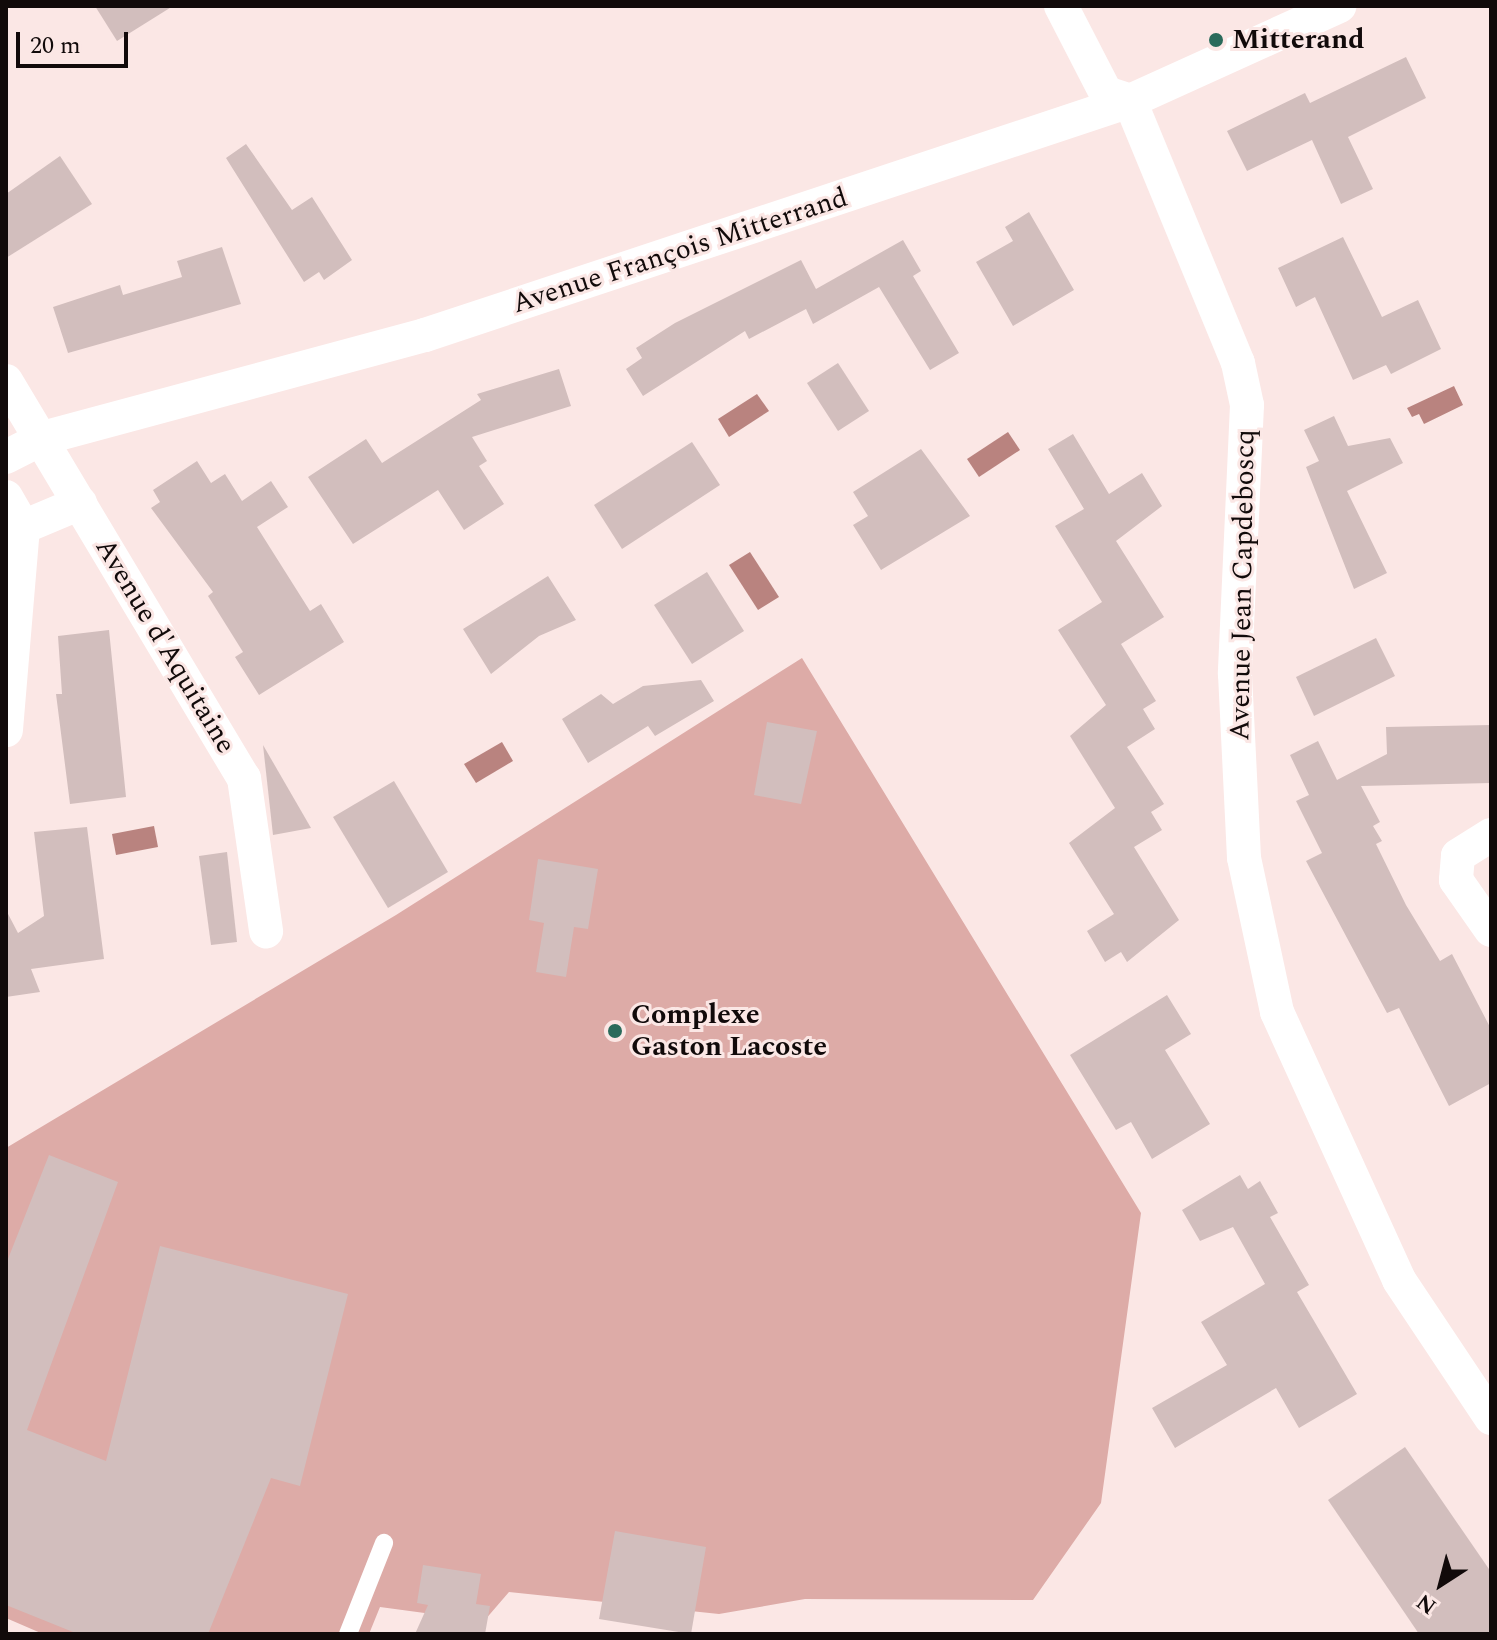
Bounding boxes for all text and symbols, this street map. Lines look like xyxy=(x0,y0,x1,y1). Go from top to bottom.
scale bar xyxy=(20,16,132,66)
place label: Mitterand xyxy=(1232,23,1365,57)
text: 20 m xyxy=(30,28,81,64)
marker: Mitterand xyxy=(1207,31,1225,49)
street label: Avenue François Mitterrand xyxy=(508,181,852,321)
street label: Avenue Jean Capdeboscq xyxy=(1223,429,1263,741)
street label: Avenue d'Aquitaine xyxy=(88,532,242,760)
place label: Complexe Gaston Lacoste xyxy=(631,998,827,1064)
marker: Complexe Gaston Lacoste xyxy=(606,1022,624,1040)
north arrow xyxy=(1401,1544,1481,1624)
text: N xyxy=(1410,1585,1444,1622)

